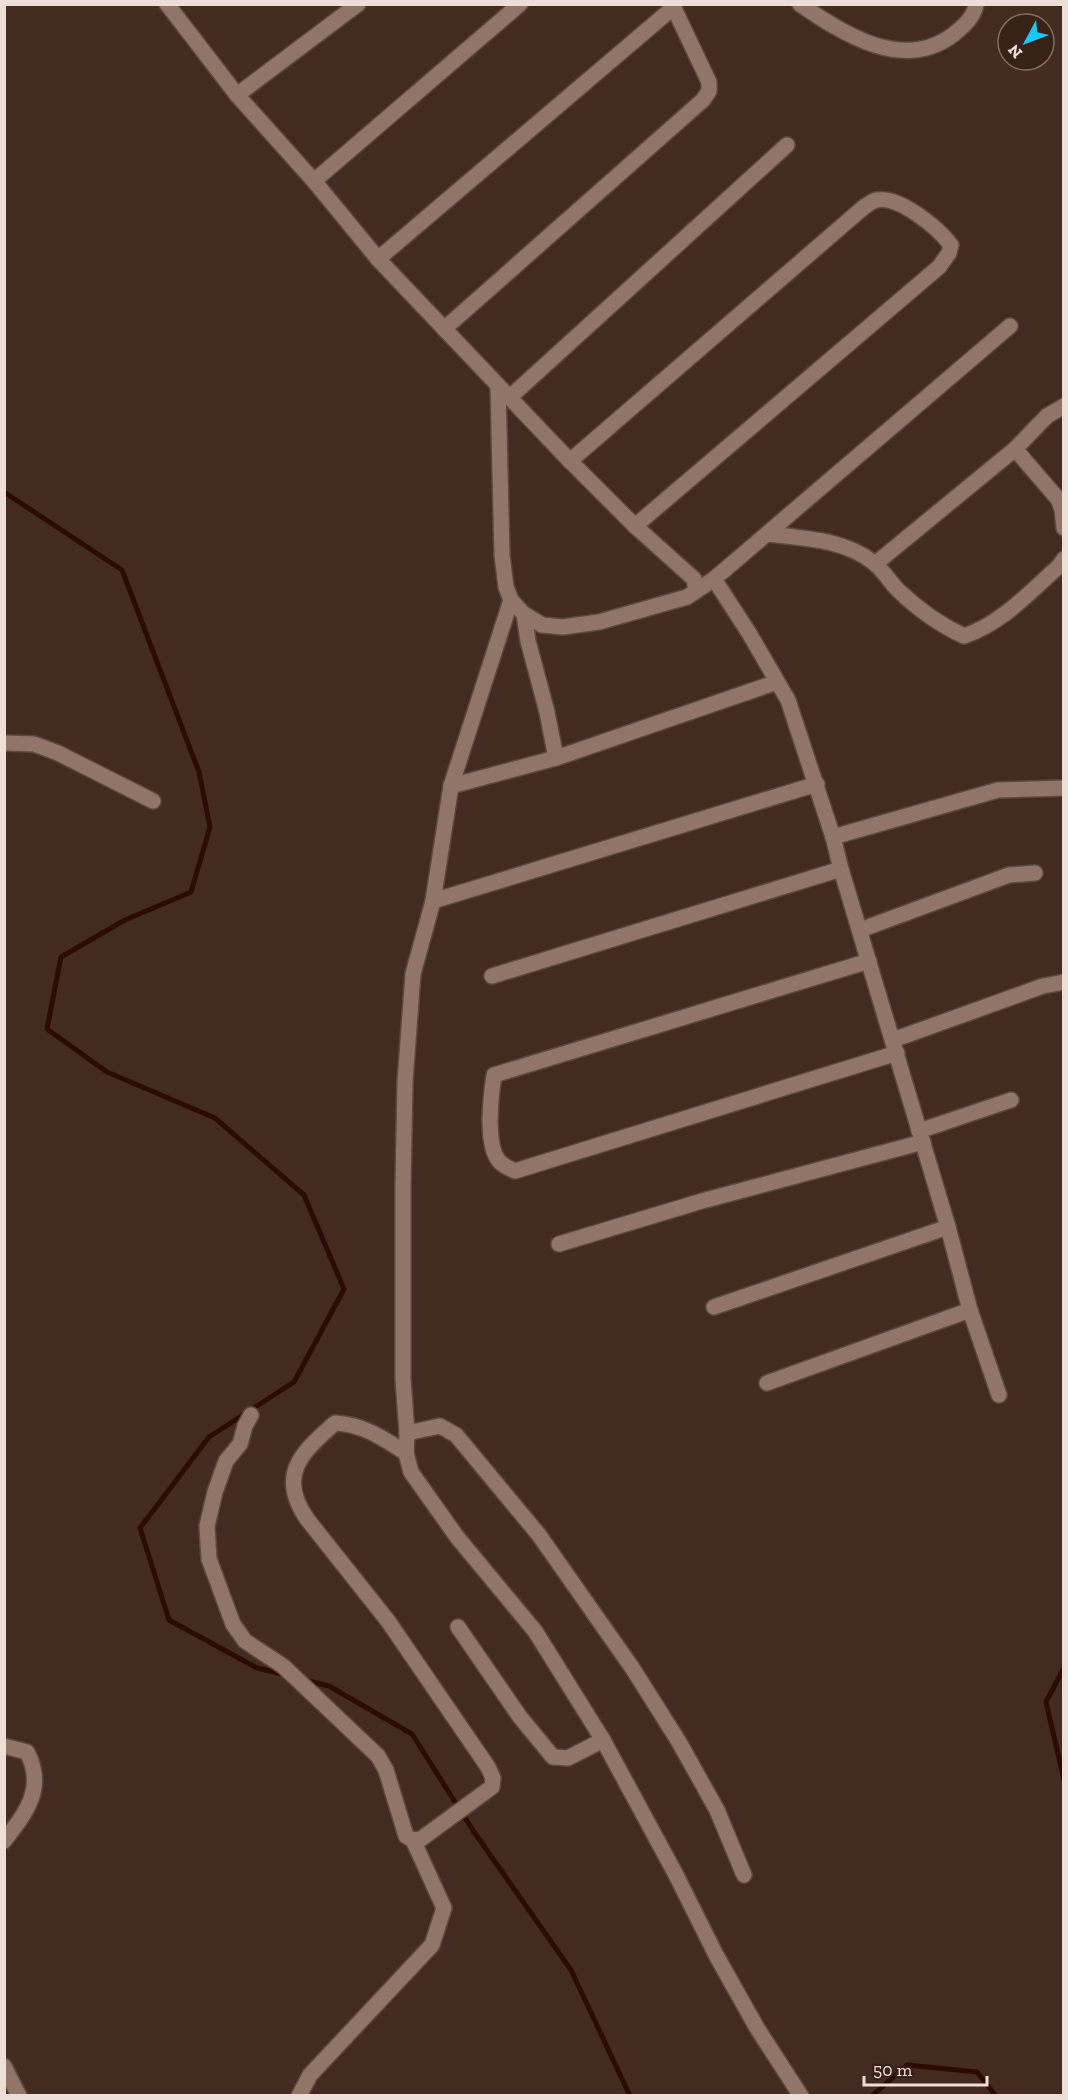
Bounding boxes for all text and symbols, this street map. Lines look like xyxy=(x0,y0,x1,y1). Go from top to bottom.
north arrow xyxy=(996,12,1056,72)
text: N xyxy=(1004,41,1026,62)
scale bar xyxy=(864,2049,987,2087)
text: 50 m xyxy=(873,2059,913,2081)

